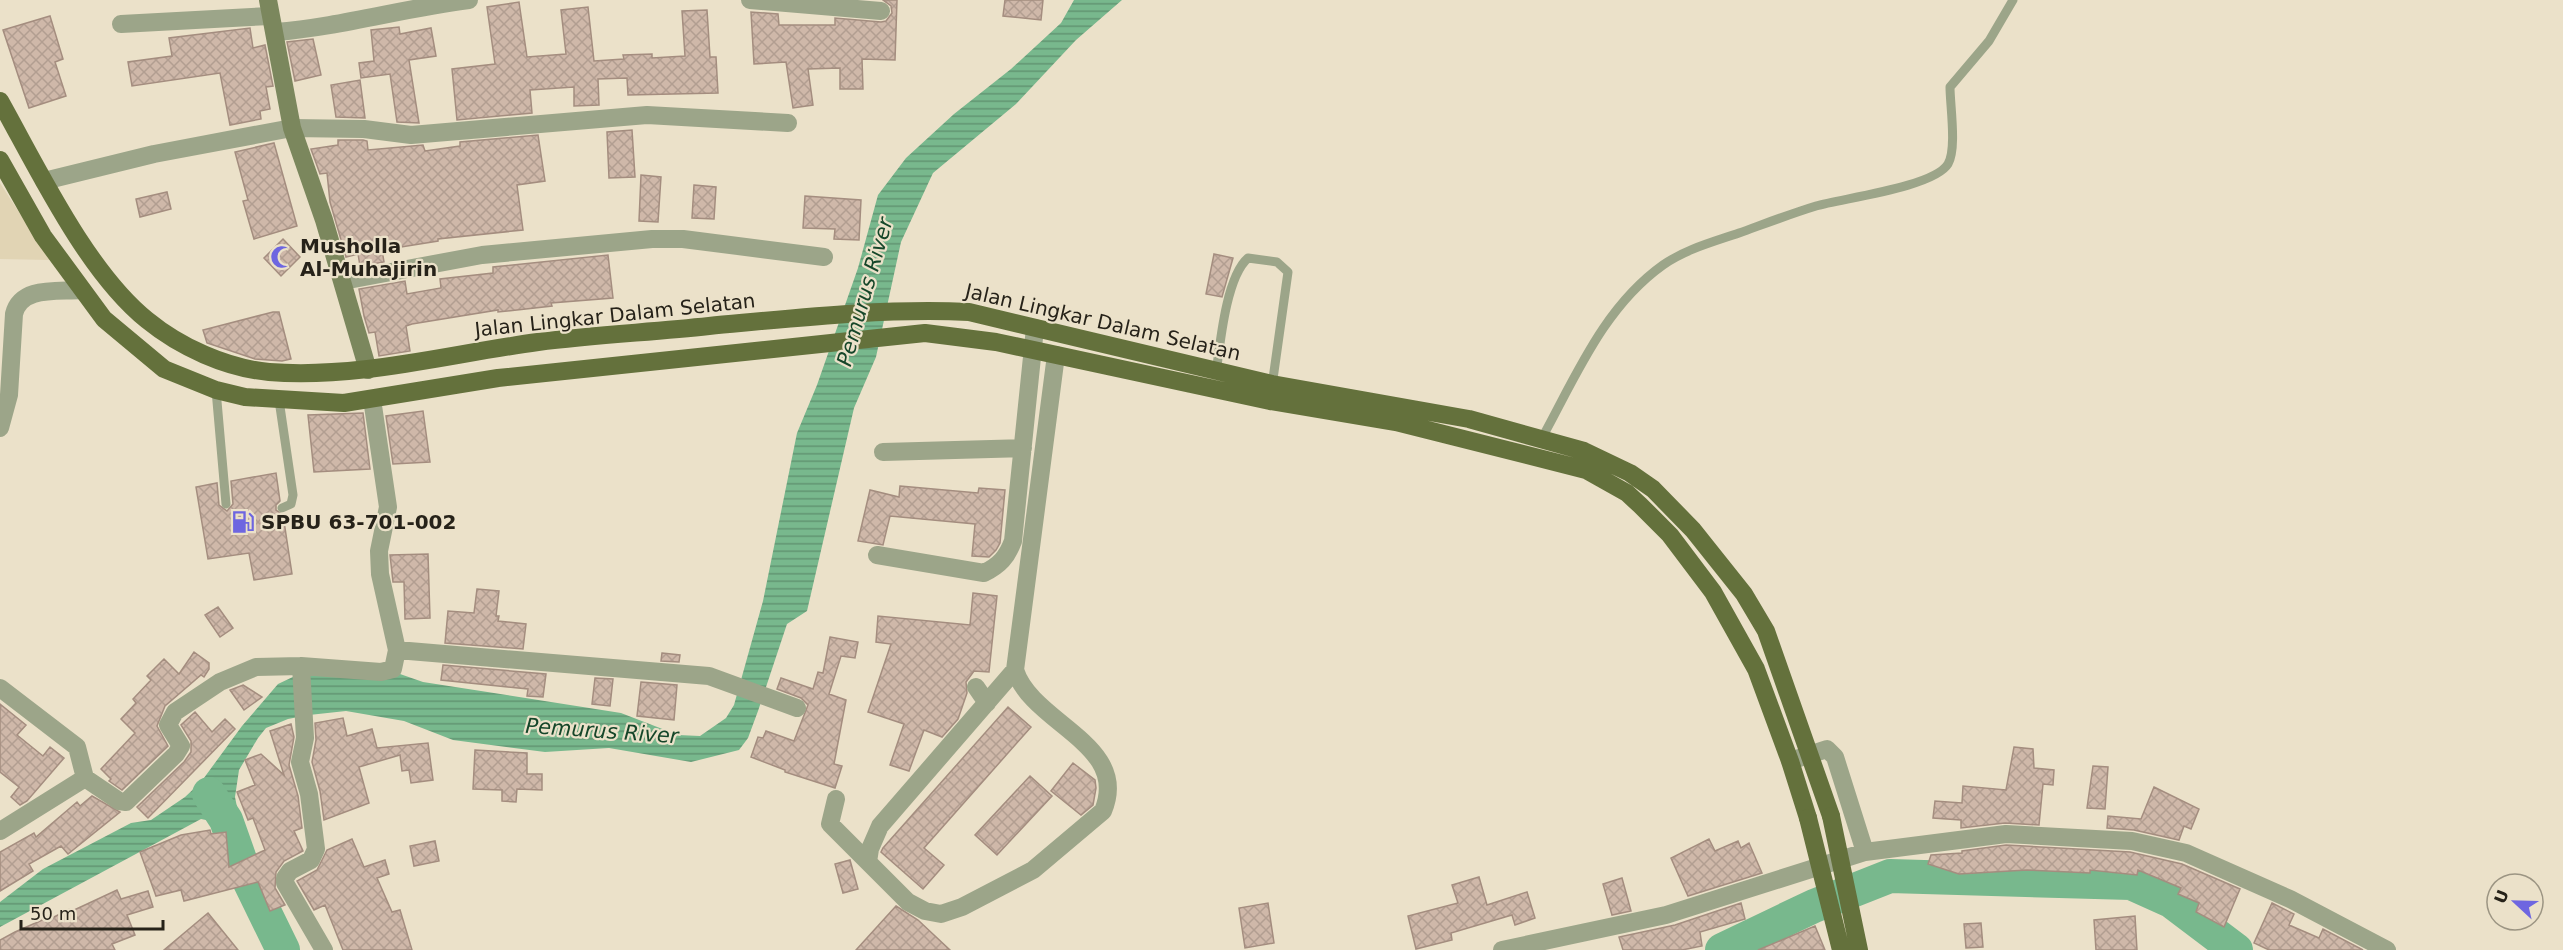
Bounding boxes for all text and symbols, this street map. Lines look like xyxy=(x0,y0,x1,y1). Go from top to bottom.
water label: Pemurus River xyxy=(832,214,898,369)
place label: Musholla Al-Muhajirin xyxy=(300,234,437,281)
mosque icon: Musholla Al-Muhajirin xyxy=(269,244,295,270)
street label: Jalan Lingkar Dalam Selatan xyxy=(961,278,1243,365)
street label: Jalan Lingkar Dalam Selatan xyxy=(472,288,756,342)
fuel station icon: SPBU 63-701-002 xyxy=(230,509,256,535)
place label: SPBU 63-701-002 xyxy=(261,510,456,534)
water label: Pemurus River xyxy=(525,714,681,748)
north arrow xyxy=(2485,872,2545,932)
text: U xyxy=(2490,887,2513,906)
scale bar xyxy=(21,893,164,931)
text: 50 m xyxy=(30,903,76,924)

